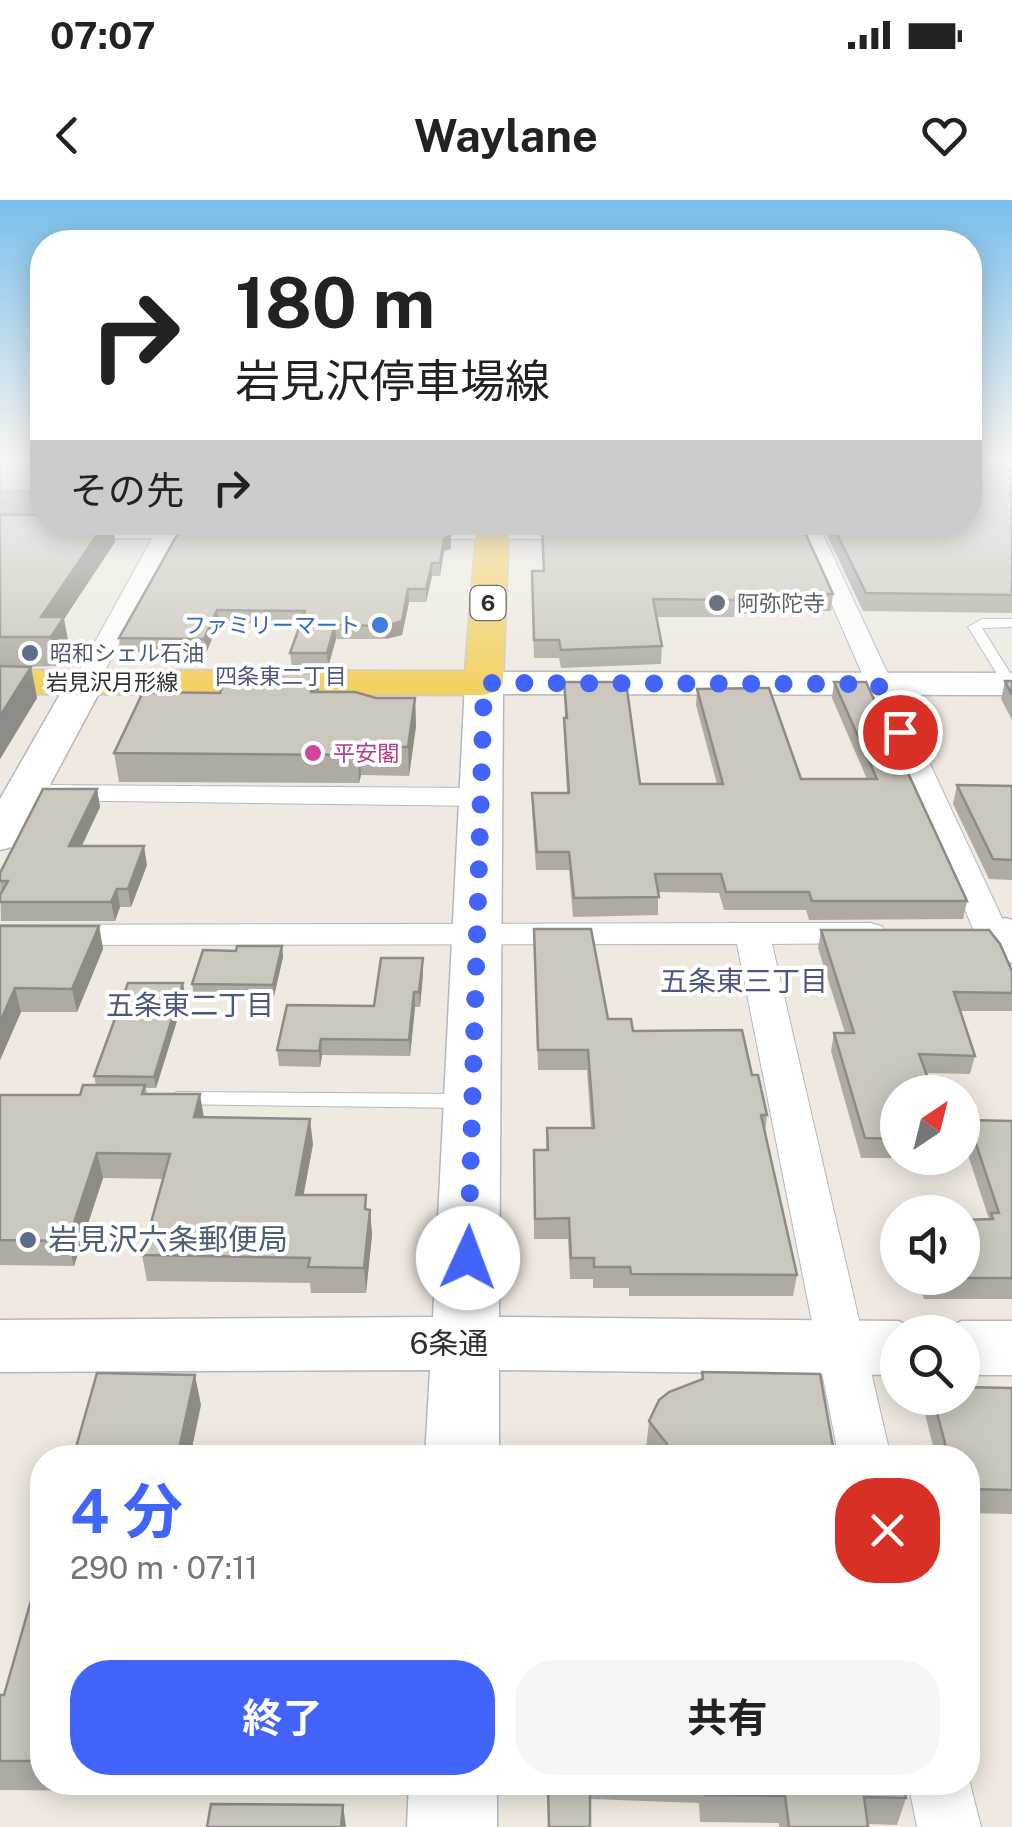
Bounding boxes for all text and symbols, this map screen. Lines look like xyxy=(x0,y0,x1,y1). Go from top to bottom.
text: 07:07 xyxy=(50,13,156,58)
icon: back xyxy=(40,108,95,163)
icon: heart xyxy=(917,108,972,163)
text: Waylane xyxy=(414,109,598,162)
text: 180 m xyxy=(235,261,435,344)
icon: right xyxy=(70,270,200,400)
text: 岩見沢停車場線 xyxy=(235,354,550,407)
icon: right xyxy=(204,460,259,515)
text: その先 xyxy=(70,468,184,513)
road number: 6 xyxy=(470,586,506,620)
place label: 阿弥陀寺 xyxy=(737,590,825,616)
marker: 阿弥陀寺 xyxy=(706,592,728,614)
place label: ファミリーマート xyxy=(184,612,360,638)
marker: ファミリーマート xyxy=(369,614,391,636)
place label: 昭和シェル石油 xyxy=(50,640,204,666)
marker: 昭和シェル石油 xyxy=(19,642,41,664)
district label: 四条東二丁目 xyxy=(215,663,347,689)
street label: 岩見沢月形線 xyxy=(46,669,178,695)
pin xyxy=(858,690,943,775)
icon: arrive xyxy=(873,705,928,760)
place label: 平安閣 xyxy=(333,740,399,766)
marker: 平安閣 xyxy=(302,742,324,764)
district label: 五条東三丁目 xyxy=(660,964,828,997)
district label: 五条東二丁目 xyxy=(106,988,274,1021)
north arrow xyxy=(880,1075,980,1175)
map controls xyxy=(880,1075,980,1415)
button: sound xyxy=(880,1195,980,1295)
position arrow xyxy=(416,1206,520,1310)
place label: 岩見沢六条郵便局 xyxy=(48,1221,288,1257)
marker: 岩見沢六条郵便局 xyxy=(17,1229,39,1251)
button: search xyxy=(880,1315,980,1415)
street label: 6条通 xyxy=(410,1325,488,1361)
text: 4 分 xyxy=(70,1476,183,1547)
button: close xyxy=(835,1478,940,1583)
text: 290 m · 07:11 xyxy=(70,1549,258,1586)
button: 終了 xyxy=(70,1660,495,1775)
button: 共有 xyxy=(515,1660,940,1775)

